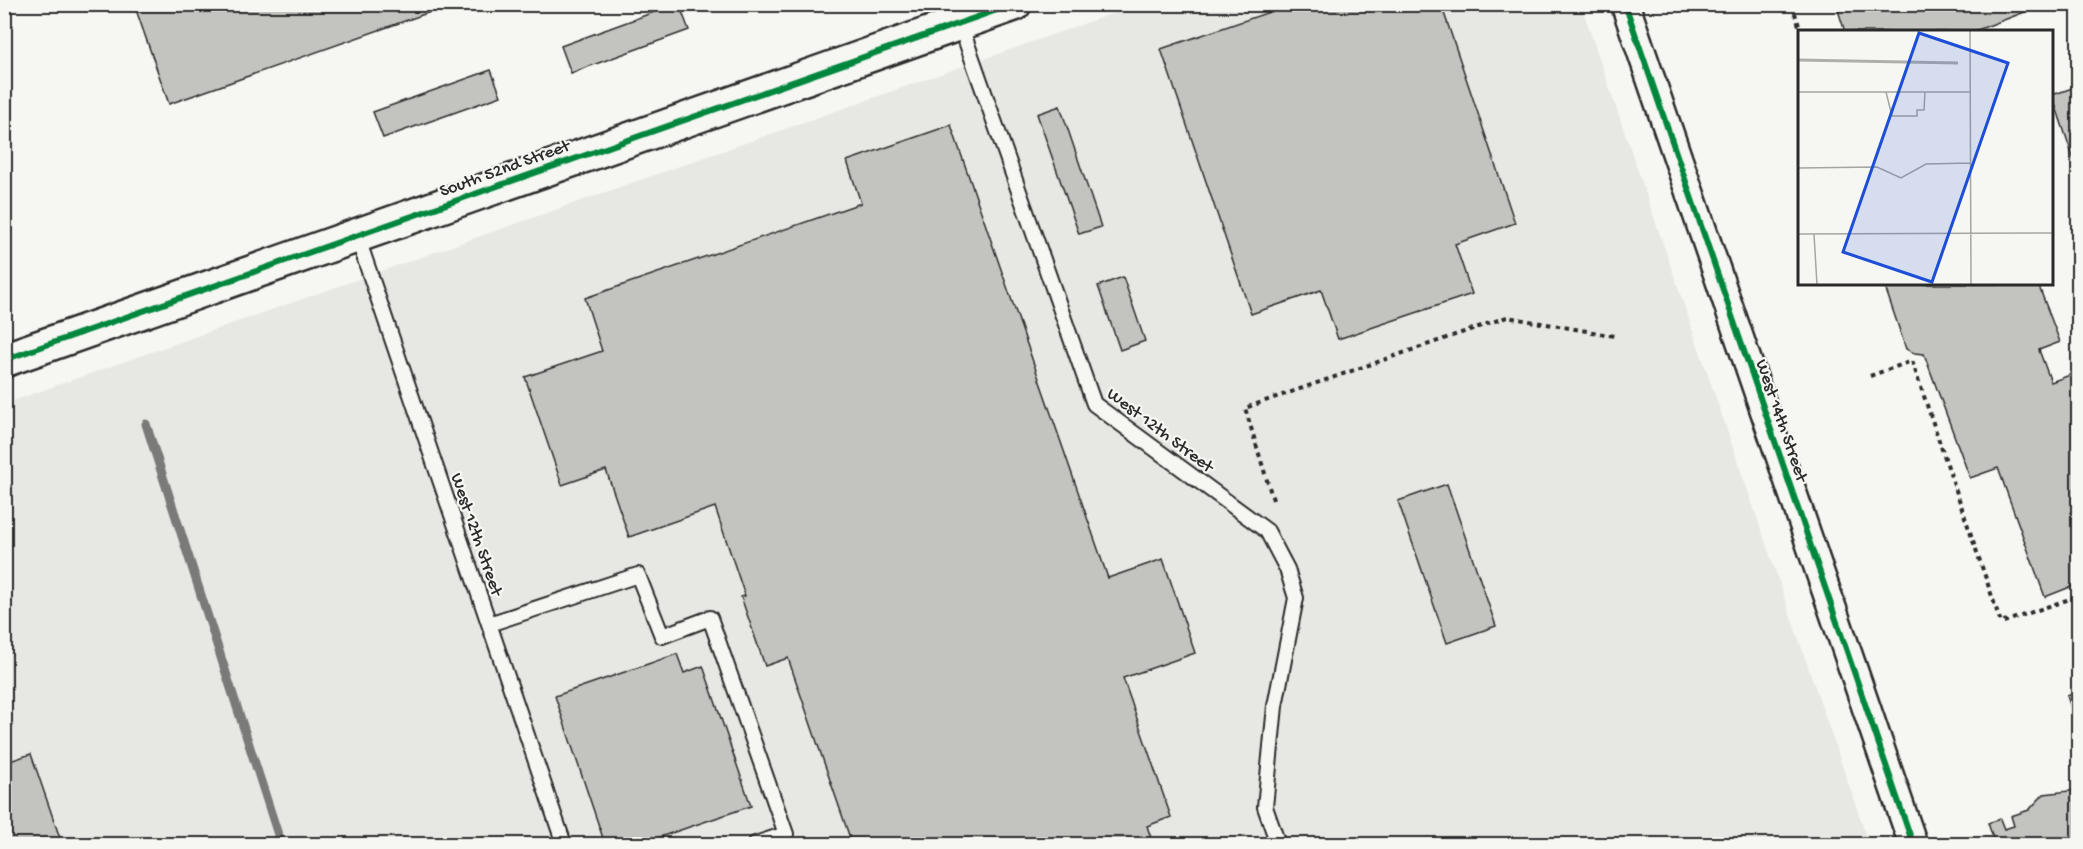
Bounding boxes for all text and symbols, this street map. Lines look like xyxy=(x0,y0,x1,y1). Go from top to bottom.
inset map xyxy=(1798,30,2053,285)
street label: South 52nd Street xyxy=(437,135,574,203)
street label: West 14th Street xyxy=(1750,357,1812,486)
street label: West 12th Street xyxy=(1102,384,1218,479)
street label: West 12th Street xyxy=(445,471,507,600)

